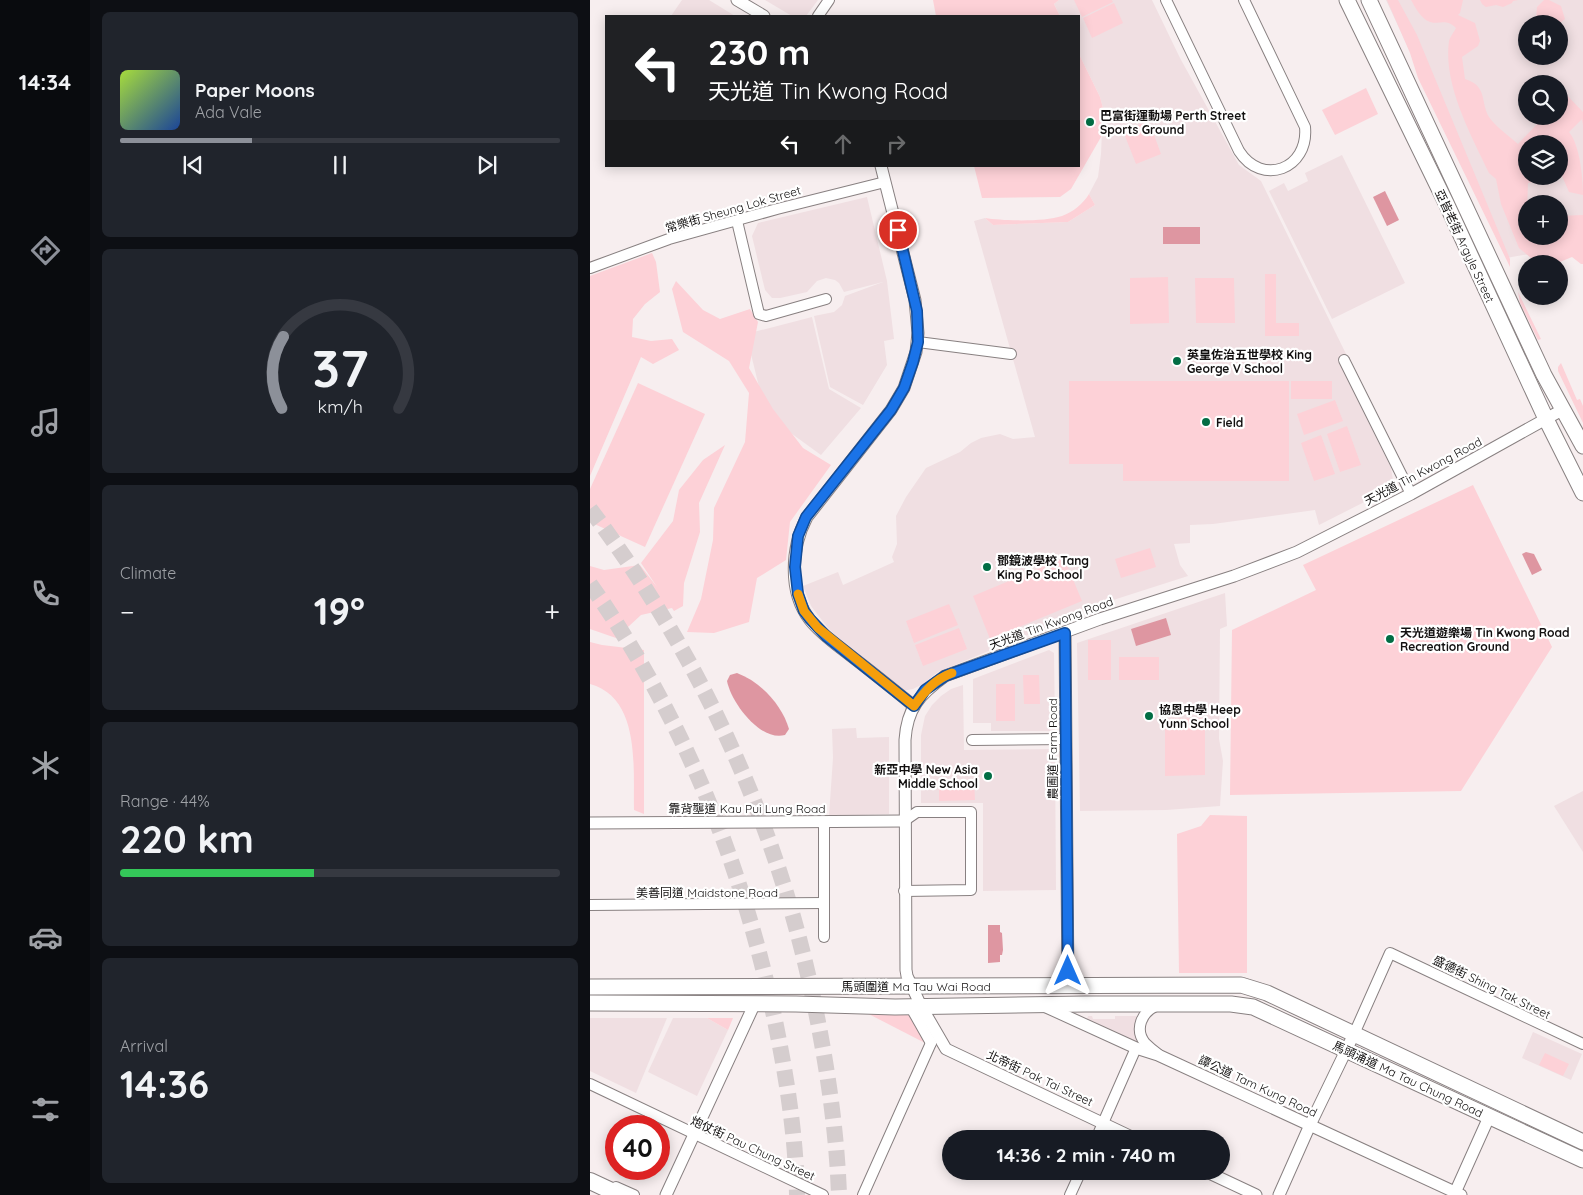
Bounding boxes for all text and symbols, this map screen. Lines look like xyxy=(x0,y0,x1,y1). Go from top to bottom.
map controls xyxy=(1518,15,1568,305)
button: sound xyxy=(1518,15,1568,65)
text: 230 m xyxy=(708,30,810,74)
icon: left xyxy=(625,35,690,100)
text: 14:34 xyxy=(19,68,71,96)
button: search xyxy=(1518,75,1568,125)
text: 天光道 Tin Kwong Road xyxy=(708,77,948,105)
text: Paper Moons xyxy=(195,78,315,102)
text: Ada Vale xyxy=(195,102,262,122)
place label: 巴富街運動場 Perth Street Sports Ground xyxy=(1100,108,1246,137)
marker: 巴富街運動場 Perth Street Sports Ground xyxy=(1084,116,1096,128)
icon: left xyxy=(776,130,804,158)
icon: ahead xyxy=(829,130,857,158)
icon: right xyxy=(882,130,910,158)
button: layers xyxy=(1518,135,1568,185)
icon: previous xyxy=(179,151,207,179)
icon: pause xyxy=(326,151,354,179)
icon: next xyxy=(473,151,501,179)
street label: 常樂街 Sheung Lok Street xyxy=(664,182,802,236)
street label: 亞皆老街 Argyle Street xyxy=(1432,187,1498,305)
button: + xyxy=(1518,195,1568,245)
pin xyxy=(877,209,919,251)
icon: arrive xyxy=(884,216,912,244)
icon: directions xyxy=(28,233,63,268)
button: − xyxy=(1518,255,1568,305)
text: 37 xyxy=(312,335,368,400)
place label: 英皇佐治五世學校 King George V School xyxy=(1187,347,1312,376)
marker: 英皇佐治五世學校 King George V School xyxy=(1171,355,1183,367)
text: km/h xyxy=(317,395,363,417)
icon: music xyxy=(28,405,63,440)
place label: Field xyxy=(1216,415,1243,430)
marker: Field xyxy=(1200,416,1212,428)
street label: 天光道 Tin Kwong Road xyxy=(1362,434,1484,508)
place label: 鄧鏡波學校 Tang King Po School xyxy=(997,553,1089,582)
marker: 鄧鏡波學校 Tang King Po School xyxy=(981,561,993,573)
text: Climate xyxy=(120,563,176,583)
icon: phone xyxy=(28,576,63,611)
text: 19° xyxy=(314,587,365,635)
text: − xyxy=(120,594,135,629)
text: + xyxy=(544,594,560,629)
street label: 天光道 Tin Kwong Road xyxy=(987,594,1115,652)
place label: 天光道遊樂場 Tin Kwong Road Recreation Ground xyxy=(1400,625,1570,654)
marker: 天光道遊樂場 Tin Kwong Road Recreation Ground xyxy=(1384,633,1396,645)
street label: 農圃道 Farm Road xyxy=(1045,698,1060,800)
place label: 協恩中學 Heep Yunn School xyxy=(1159,702,1241,731)
marker: 協恩中學 Heep Yunn School xyxy=(1143,710,1155,722)
icon: climate xyxy=(28,748,63,783)
place label: 新亞中學 New Asia Middle School xyxy=(874,762,978,791)
marker: 新亞中學 New Asia Middle School xyxy=(982,770,994,782)
text: Range · 44% xyxy=(120,791,210,811)
street label: 靠背壟道 Kau Pui Lung Road xyxy=(668,801,826,816)
text: 220 km xyxy=(120,815,254,863)
street label: 美善同道 Maidstone Road xyxy=(636,885,778,900)
icon: car xyxy=(28,920,63,955)
position arrow xyxy=(1041,944,1093,996)
street label: 盛德街 Shing Tak Street xyxy=(1431,952,1553,1022)
street label: 馬頭圍道 Ma Tau Wai Road xyxy=(841,979,991,994)
text: Arrival xyxy=(120,1036,168,1056)
street label: 馬頭涌道 Ma Tau Chung Road xyxy=(1331,1038,1485,1120)
street label: 北帝街 Pak Tai Street xyxy=(985,1047,1095,1109)
street label: 譚公道 Tam Kung Road xyxy=(1196,1052,1320,1120)
text: 14:36 xyxy=(120,1060,209,1108)
icon: filters xyxy=(28,1092,63,1127)
street label: 炮仗街 Pau Chung Street xyxy=(688,1113,818,1183)
speed limit sign: 40 xyxy=(605,1115,670,1180)
text: 14:36 · 2 min · 740 m xyxy=(997,1143,1175,1167)

